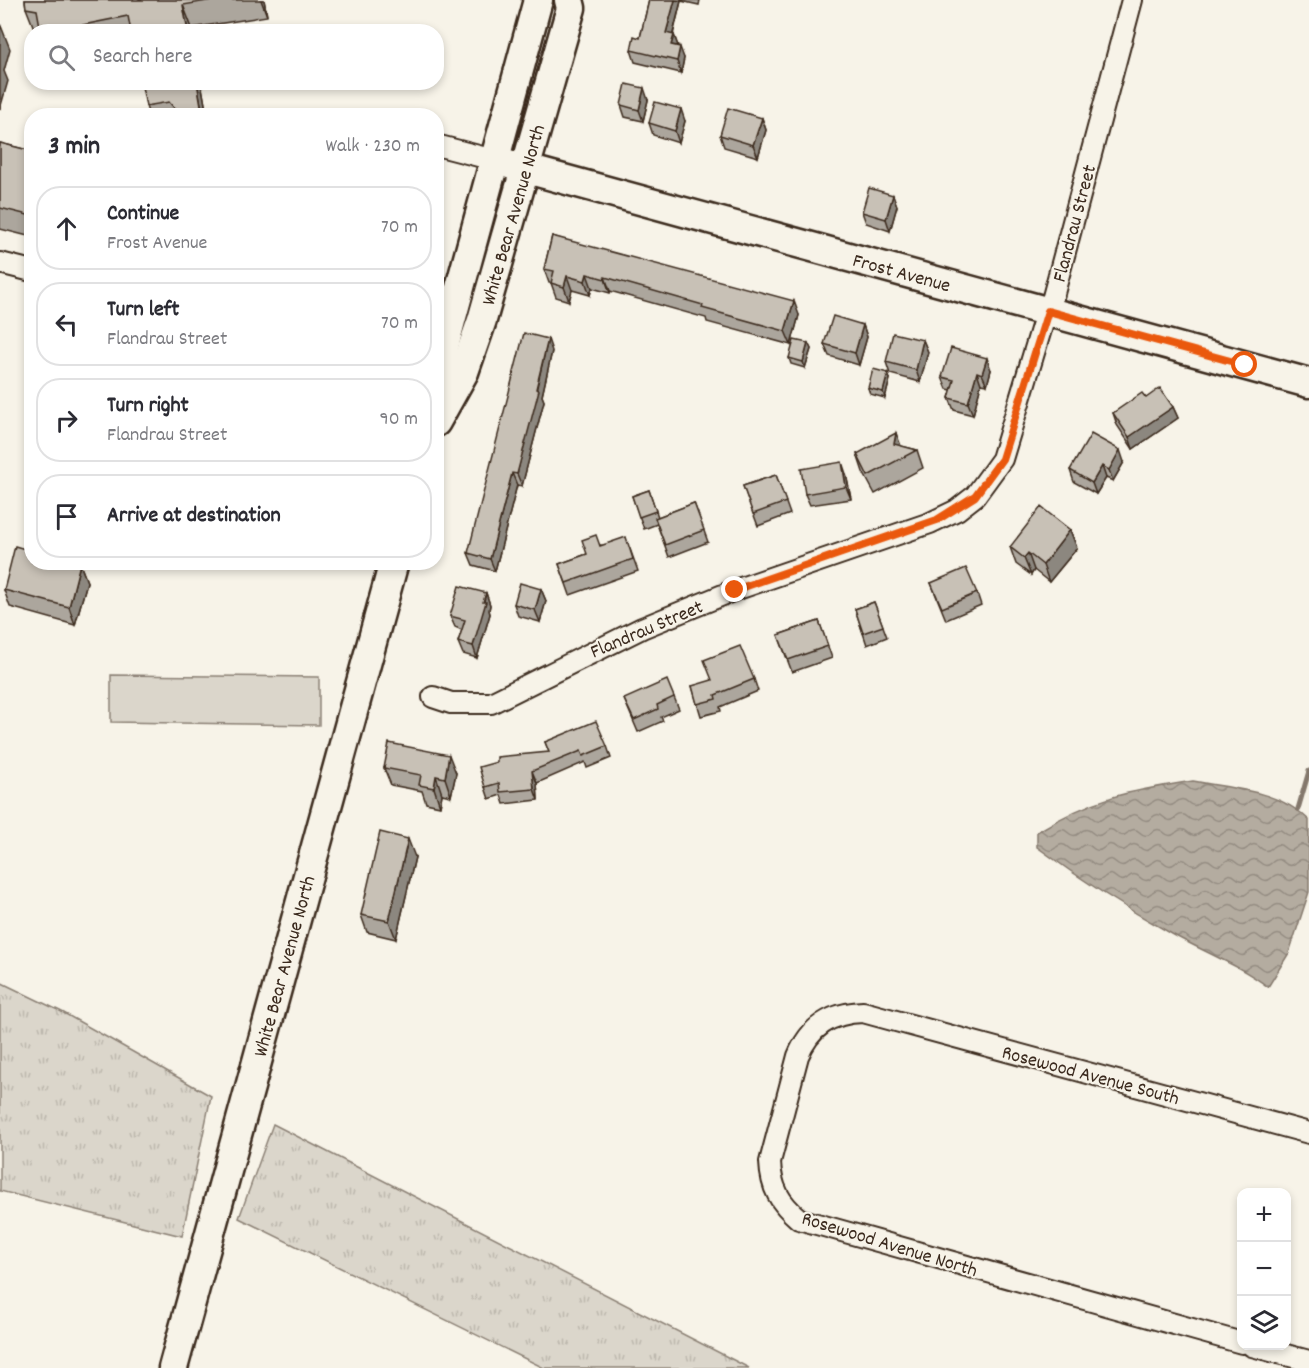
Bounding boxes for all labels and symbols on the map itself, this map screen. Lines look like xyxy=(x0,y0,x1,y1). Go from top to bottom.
street label: White Bear Avenue North xyxy=(476,122,554,309)
street label: Flandrau Street xyxy=(1047,162,1105,285)
street label: Frost Avenue xyxy=(849,248,954,301)
route start xyxy=(1231,351,1257,377)
route end xyxy=(721,576,747,602)
street label: Flandrau Street xyxy=(586,594,708,667)
street label: White Bear Avenue North xyxy=(248,873,324,1060)
street label: Rosewood Avenue South xyxy=(998,1040,1182,1114)
street label: Rosewood Avenue North xyxy=(798,1206,981,1286)

